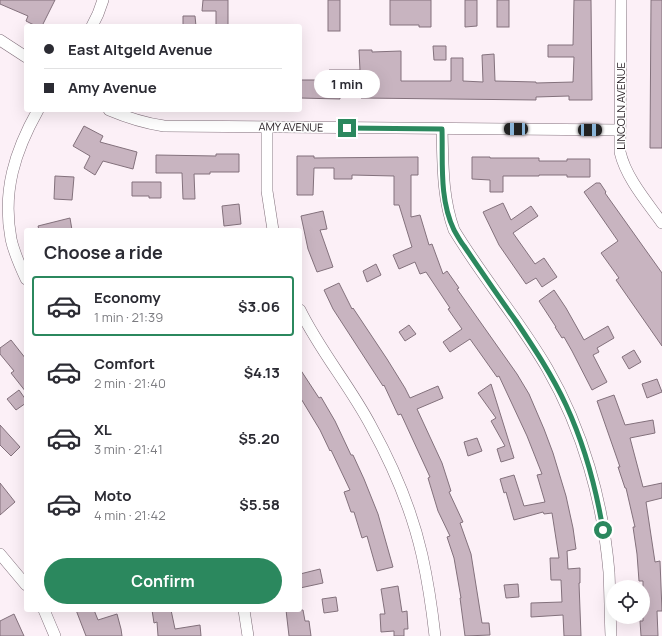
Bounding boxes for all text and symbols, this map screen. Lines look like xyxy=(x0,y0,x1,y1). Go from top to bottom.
text: East Altgeld Avenue xyxy=(68,39,213,60)
street label: LINCOLN AVENUE xyxy=(613,62,628,150)
callout: 1 min xyxy=(314,70,380,98)
text: 1 min xyxy=(331,75,363,93)
text: Amy Avenue xyxy=(68,77,157,98)
street label: AMY AVENUE xyxy=(259,118,324,135)
route end xyxy=(338,119,356,137)
car xyxy=(504,123,528,135)
car xyxy=(578,124,602,136)
text: Choose a ride xyxy=(44,240,163,264)
text: Economy xyxy=(94,287,161,308)
icon: car xyxy=(46,288,82,324)
text: $3.06 xyxy=(238,296,280,317)
text: 1 min · 21:39 xyxy=(94,308,163,326)
text: Comfort xyxy=(94,353,155,374)
icon: car xyxy=(46,354,82,390)
text: $4.13 xyxy=(244,362,280,383)
text: 2 min · 21:40 xyxy=(94,374,166,392)
text: XL xyxy=(94,419,112,440)
icon: car xyxy=(46,420,82,456)
text: $5.20 xyxy=(238,428,280,449)
text: 3 min · 21:41 xyxy=(94,440,163,458)
text: Moto xyxy=(94,485,131,506)
icon: car xyxy=(46,486,82,522)
text: $5.58 xyxy=(239,494,280,515)
text: 4 min · 21:42 xyxy=(94,506,166,524)
route start xyxy=(594,521,612,539)
button: Confirm xyxy=(44,558,282,604)
map controls xyxy=(606,580,650,624)
button: locate xyxy=(606,580,650,624)

